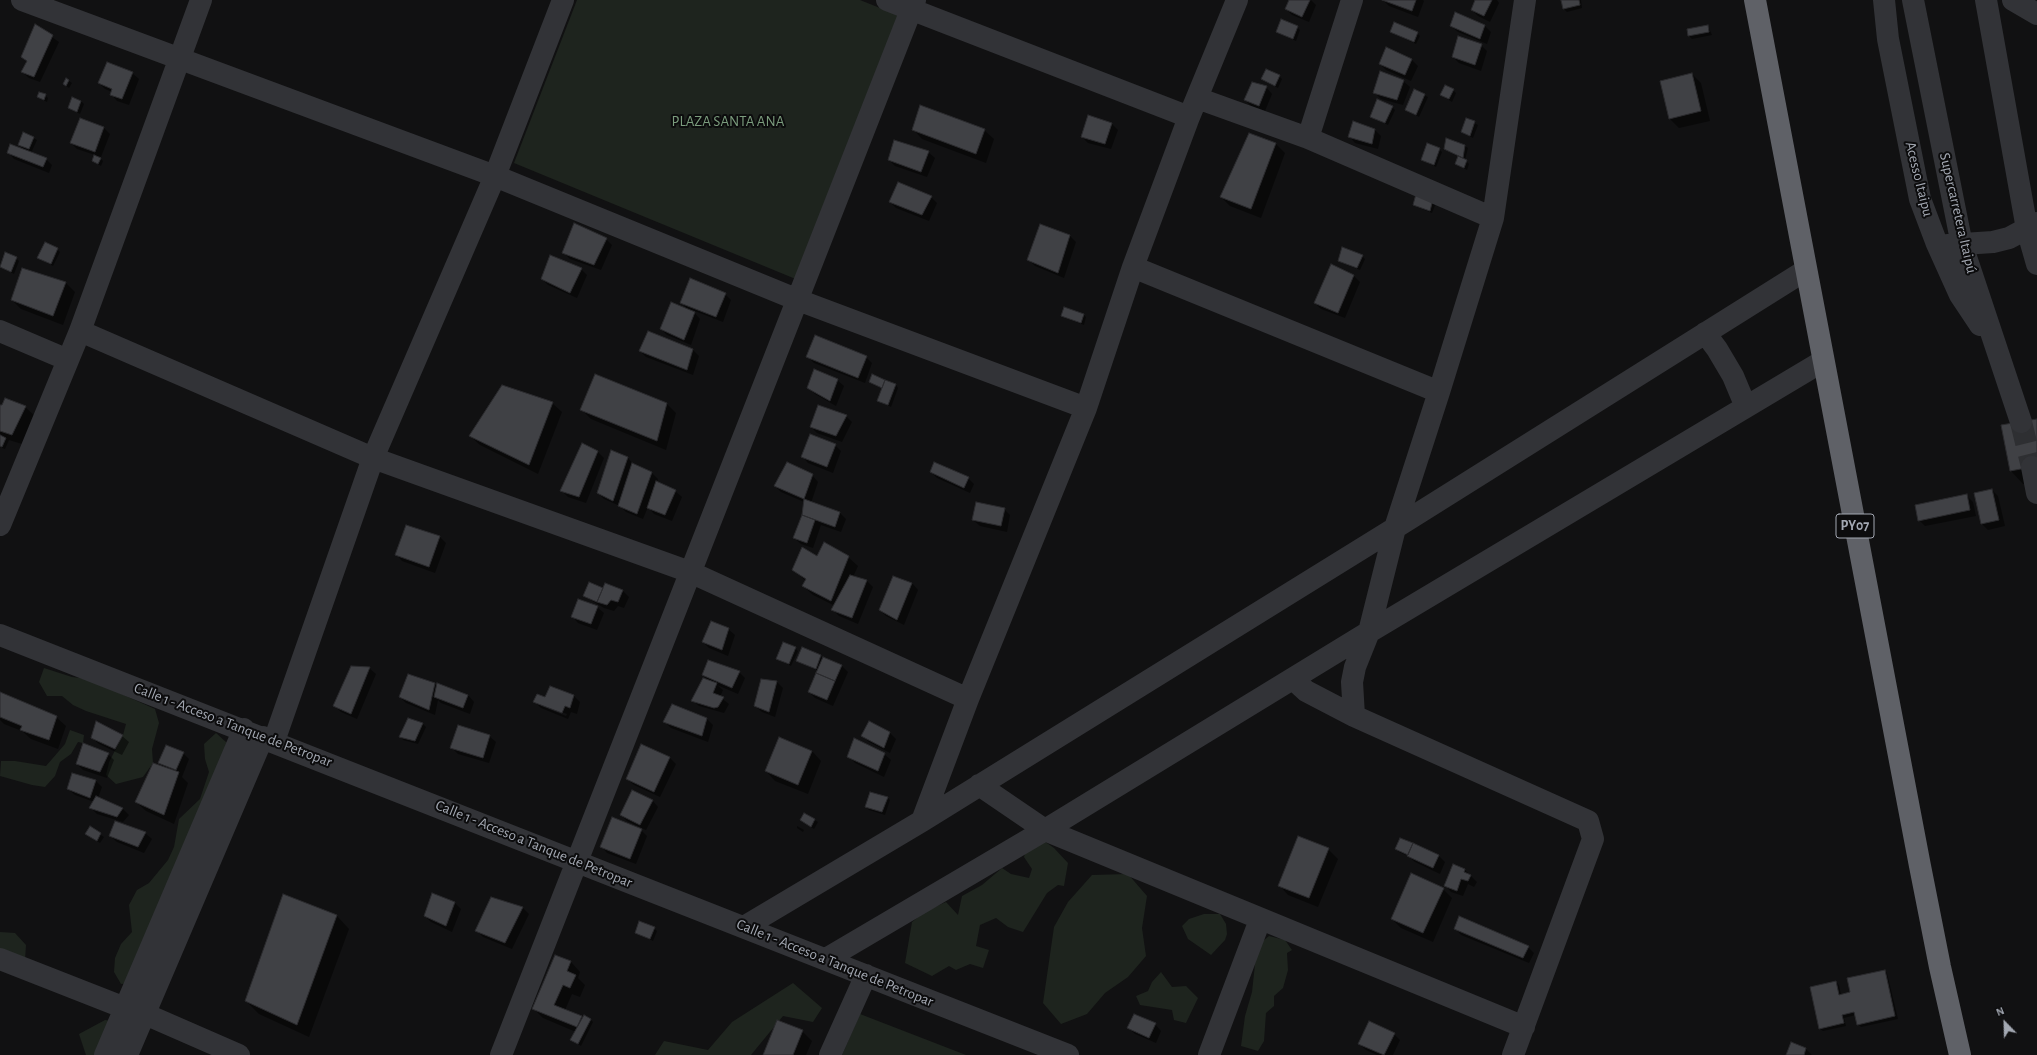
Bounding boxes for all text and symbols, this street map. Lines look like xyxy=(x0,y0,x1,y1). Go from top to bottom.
park label: PLAZA SANTA ANA xyxy=(672,112,784,130)
street label: Acesso Itaipu xyxy=(1901,140,1937,218)
street label: Supercarretera Itaipú xyxy=(1935,151,1981,275)
road number: PY07 xyxy=(1836,514,1874,538)
street label: Calle 1 - Acceso a Tanque de Petropar xyxy=(131,679,335,771)
street label: Calle 1 - Acceso a Tanque de Petropar xyxy=(433,796,635,892)
street label: Calle 1 - Acceso a Tanque de Petropar xyxy=(734,915,936,1011)
north arrow xyxy=(1985,1003,2025,1043)
text: N xyxy=(1994,1005,2006,1018)

